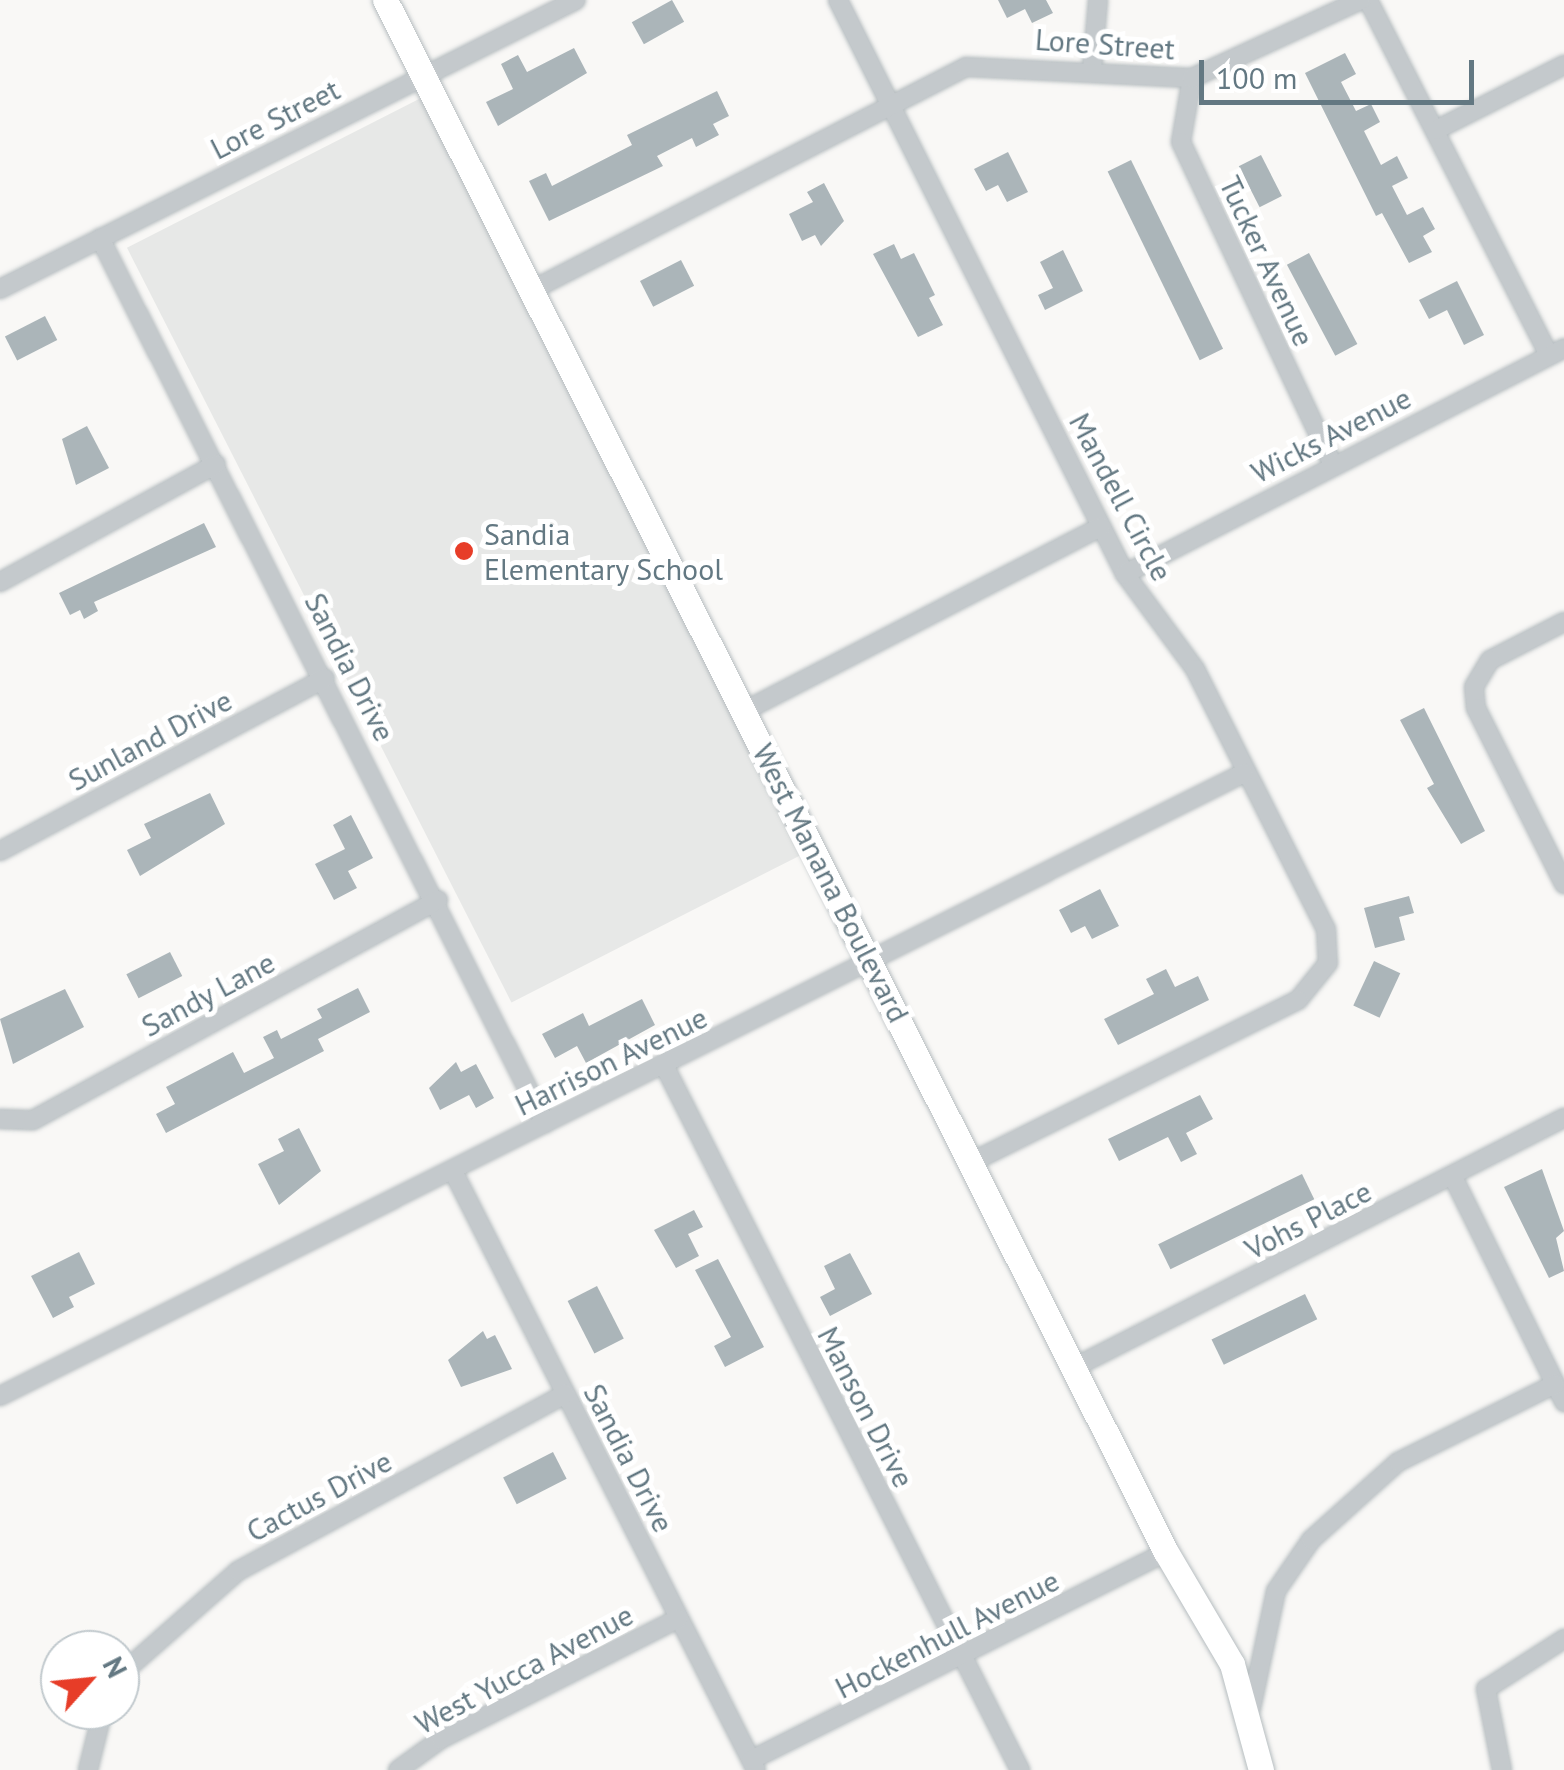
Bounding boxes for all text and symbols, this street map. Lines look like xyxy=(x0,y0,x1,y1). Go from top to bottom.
street label: Lore Street xyxy=(1034,21,1176,67)
scale bar xyxy=(1204,40,1479,102)
text: 100 m xyxy=(1216,58,1297,97)
street label: Lore Street xyxy=(205,71,345,167)
street label: Tucker Avenue xyxy=(1212,170,1322,352)
street label: Wicks Avenue xyxy=(1245,379,1417,491)
street label: Mandell Circle xyxy=(1062,407,1180,587)
place label: Sandia Elementary School xyxy=(484,516,724,586)
marker: Sandia Elementary School xyxy=(453,540,475,562)
street label: Sandia Drive xyxy=(297,587,403,747)
street label: Sunland Drive xyxy=(62,682,238,798)
street label: West Manana Boulevard xyxy=(745,738,917,1028)
street label: Sandy Lane xyxy=(135,944,281,1044)
street label: Harrison Avenue xyxy=(509,999,713,1123)
street label: Vohs Place xyxy=(1239,1173,1377,1267)
street label: Manson Drive xyxy=(810,1321,922,1493)
street label: Sandia Drive xyxy=(576,1378,682,1538)
street label: Cactus Drive xyxy=(240,1443,398,1549)
street label: Hockenhull Avenue xyxy=(829,1562,1065,1706)
street label: West Yucca Avenue xyxy=(408,1596,640,1742)
north arrow xyxy=(40,1630,140,1730)
text: N xyxy=(95,1650,136,1684)

